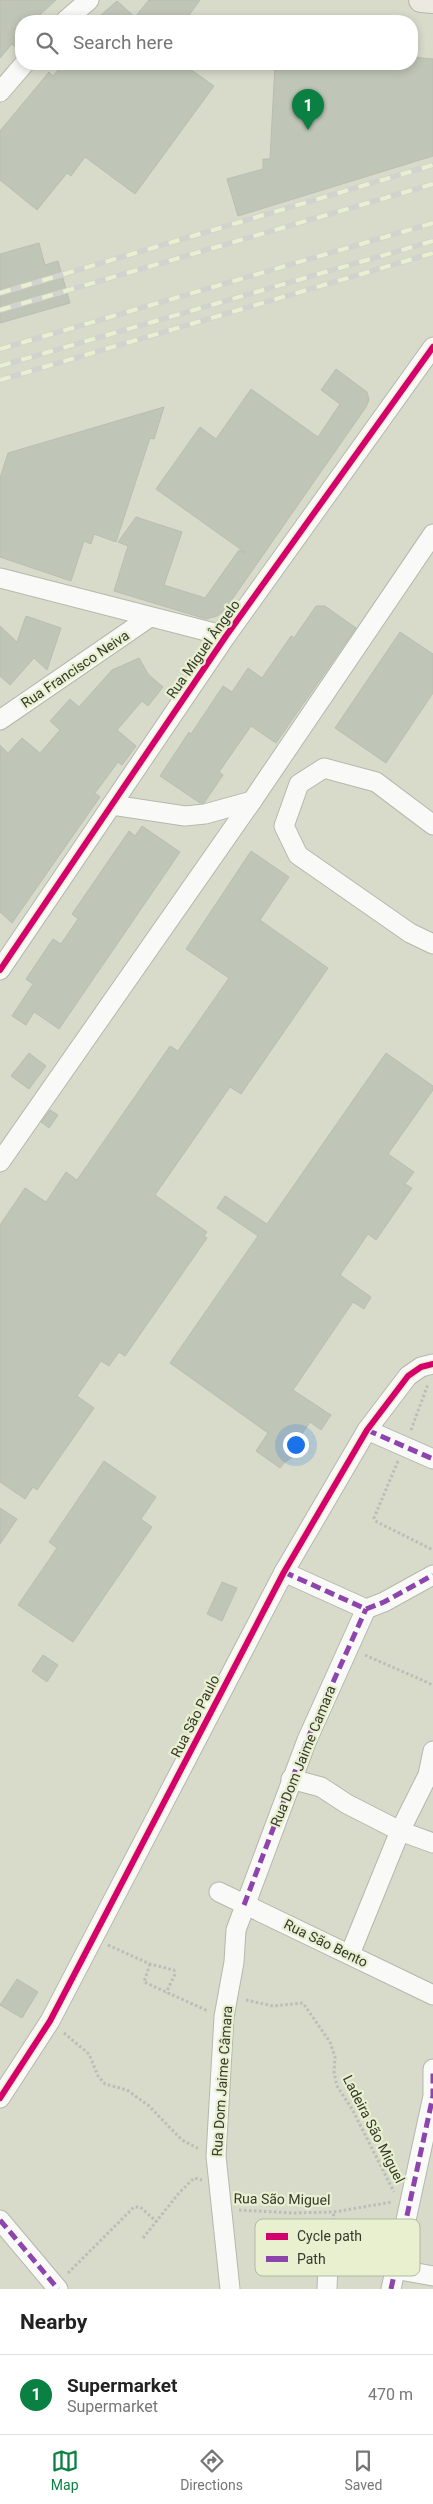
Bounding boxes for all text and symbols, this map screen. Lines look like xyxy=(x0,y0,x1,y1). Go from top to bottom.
search box xyxy=(15,15,418,70)
icon: search xyxy=(33,29,61,57)
text: Search here xyxy=(73,31,173,54)
pin: 1 xyxy=(292,89,324,130)
street label: Rua Miguel Ângelo xyxy=(162,596,243,701)
street label: Rua Francisco Neiva xyxy=(18,627,132,711)
your location xyxy=(283,1432,309,1458)
street label: Rua São Paulo xyxy=(167,1672,223,1760)
street label: Rua Dom Jaime Camara xyxy=(267,1683,339,1829)
street label: Rua São Bento xyxy=(282,1916,370,1970)
street label: Rua Dom Jaime Câmara xyxy=(209,2005,235,2157)
street label: Ladeira São Miguel xyxy=(340,2072,408,2186)
street label: Rua São Miguel xyxy=(233,2190,331,2208)
legend xyxy=(255,2219,420,2276)
text: Cycle path xyxy=(297,2228,362,2244)
text: Path xyxy=(297,2251,326,2267)
text: Nearby xyxy=(20,2310,87,2334)
text: Supermarket xyxy=(67,2374,177,2397)
text: 1 xyxy=(31,2385,41,2404)
text: 470 m xyxy=(368,2385,413,2404)
text: Supermarket xyxy=(67,2397,158,2416)
tab: Map xyxy=(51,2447,79,2493)
tab: Directions xyxy=(180,2447,243,2493)
tab: Saved xyxy=(344,2447,382,2493)

